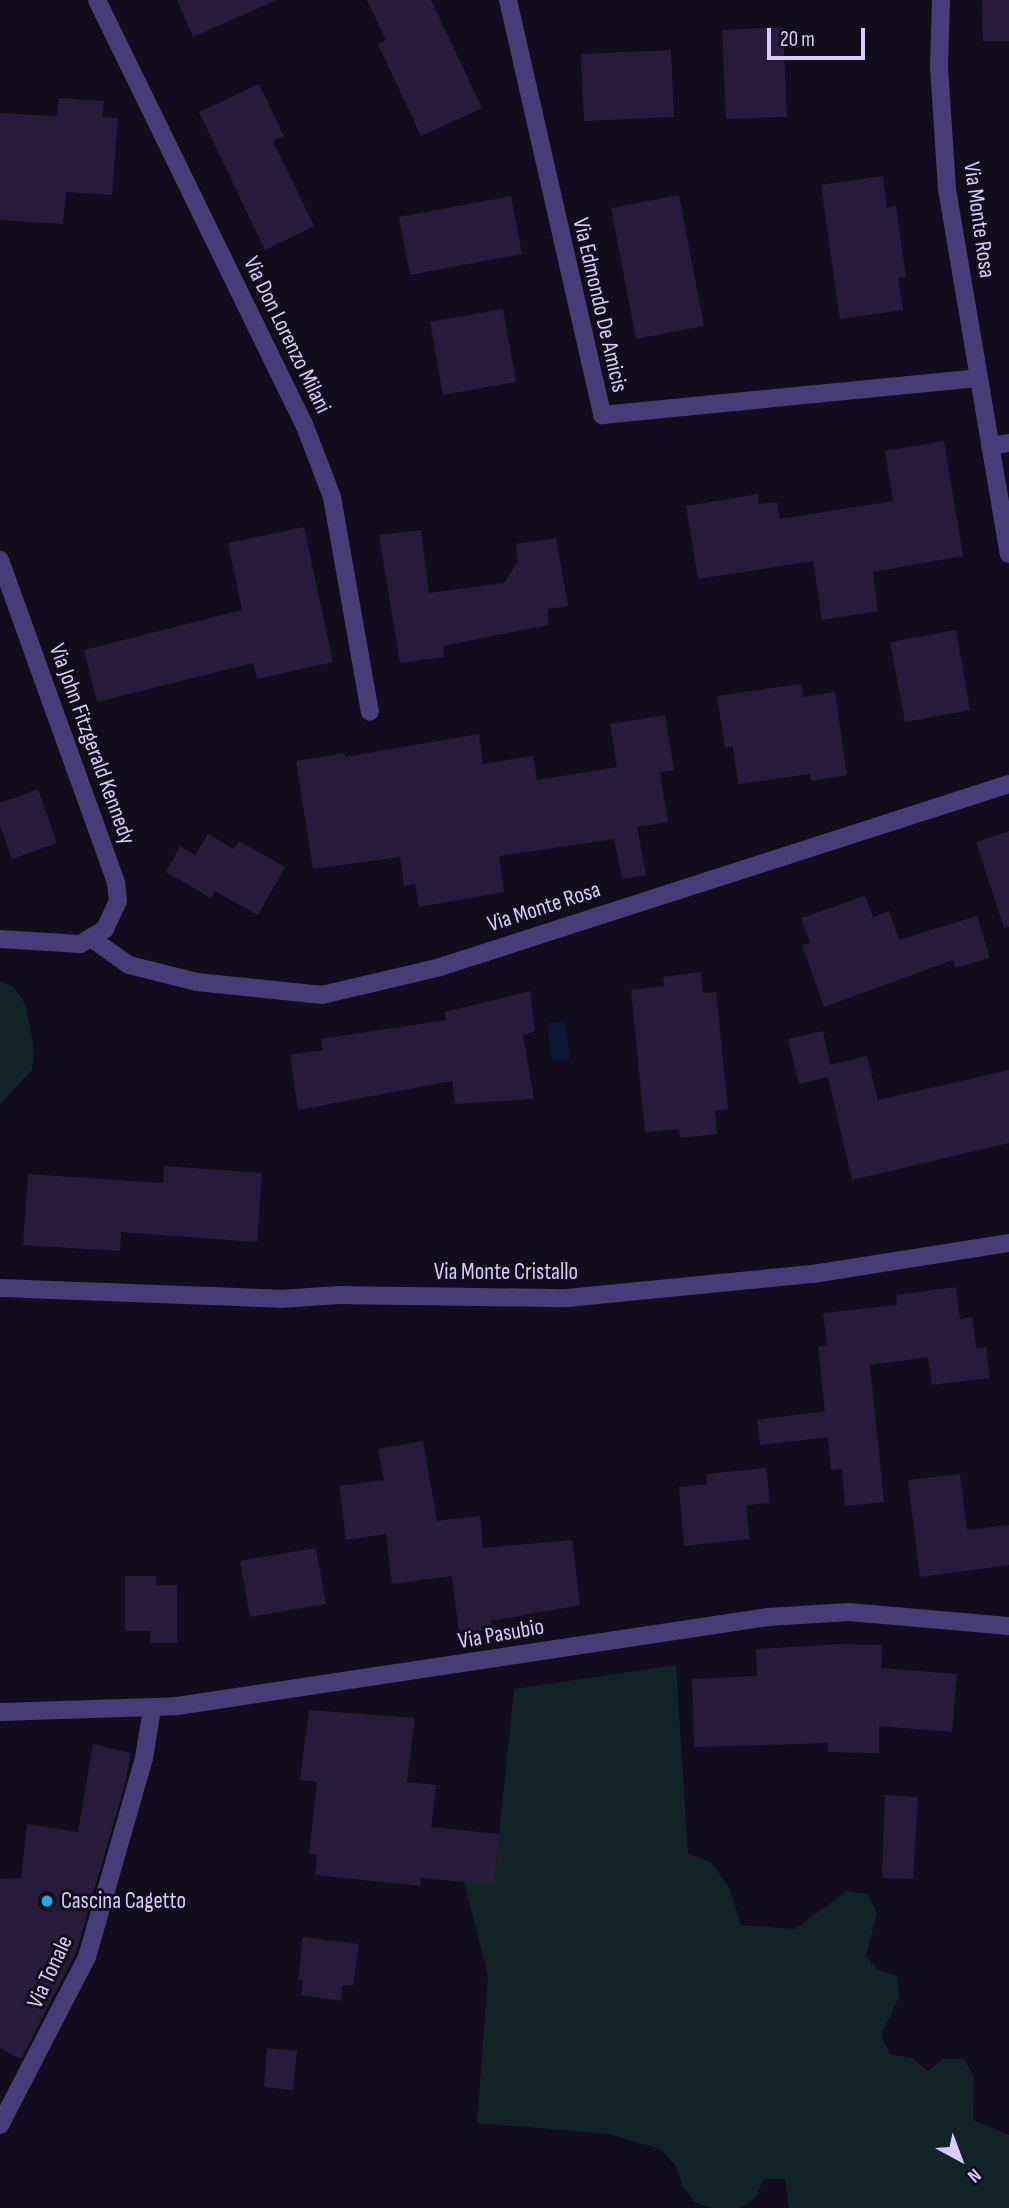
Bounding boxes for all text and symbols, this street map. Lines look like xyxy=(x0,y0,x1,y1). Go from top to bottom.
scale bar xyxy=(771,14,869,58)
text: 20 m xyxy=(780,27,815,52)
street label: Via Monte Rosa xyxy=(957,160,1001,280)
street label: Via Edmondo De Amicis xyxy=(566,215,634,395)
street label: Via Don Lorenzo Milani xyxy=(237,252,337,418)
street label: Via John Fitzgerald Kennedy xyxy=(43,640,141,848)
street label: Via Monte Rosa xyxy=(484,876,604,938)
street label: Via Monte Cristallo xyxy=(434,1258,578,1286)
street label: Via Pasubio xyxy=(456,1613,546,1655)
place label: Cascina Cagetto xyxy=(61,1887,186,1915)
marker: Cascina Cagetto xyxy=(39,1893,55,1909)
street label: Via Tonale xyxy=(21,1931,79,2013)
north arrow xyxy=(925,2124,995,2194)
text: N xyxy=(963,2163,985,2187)

